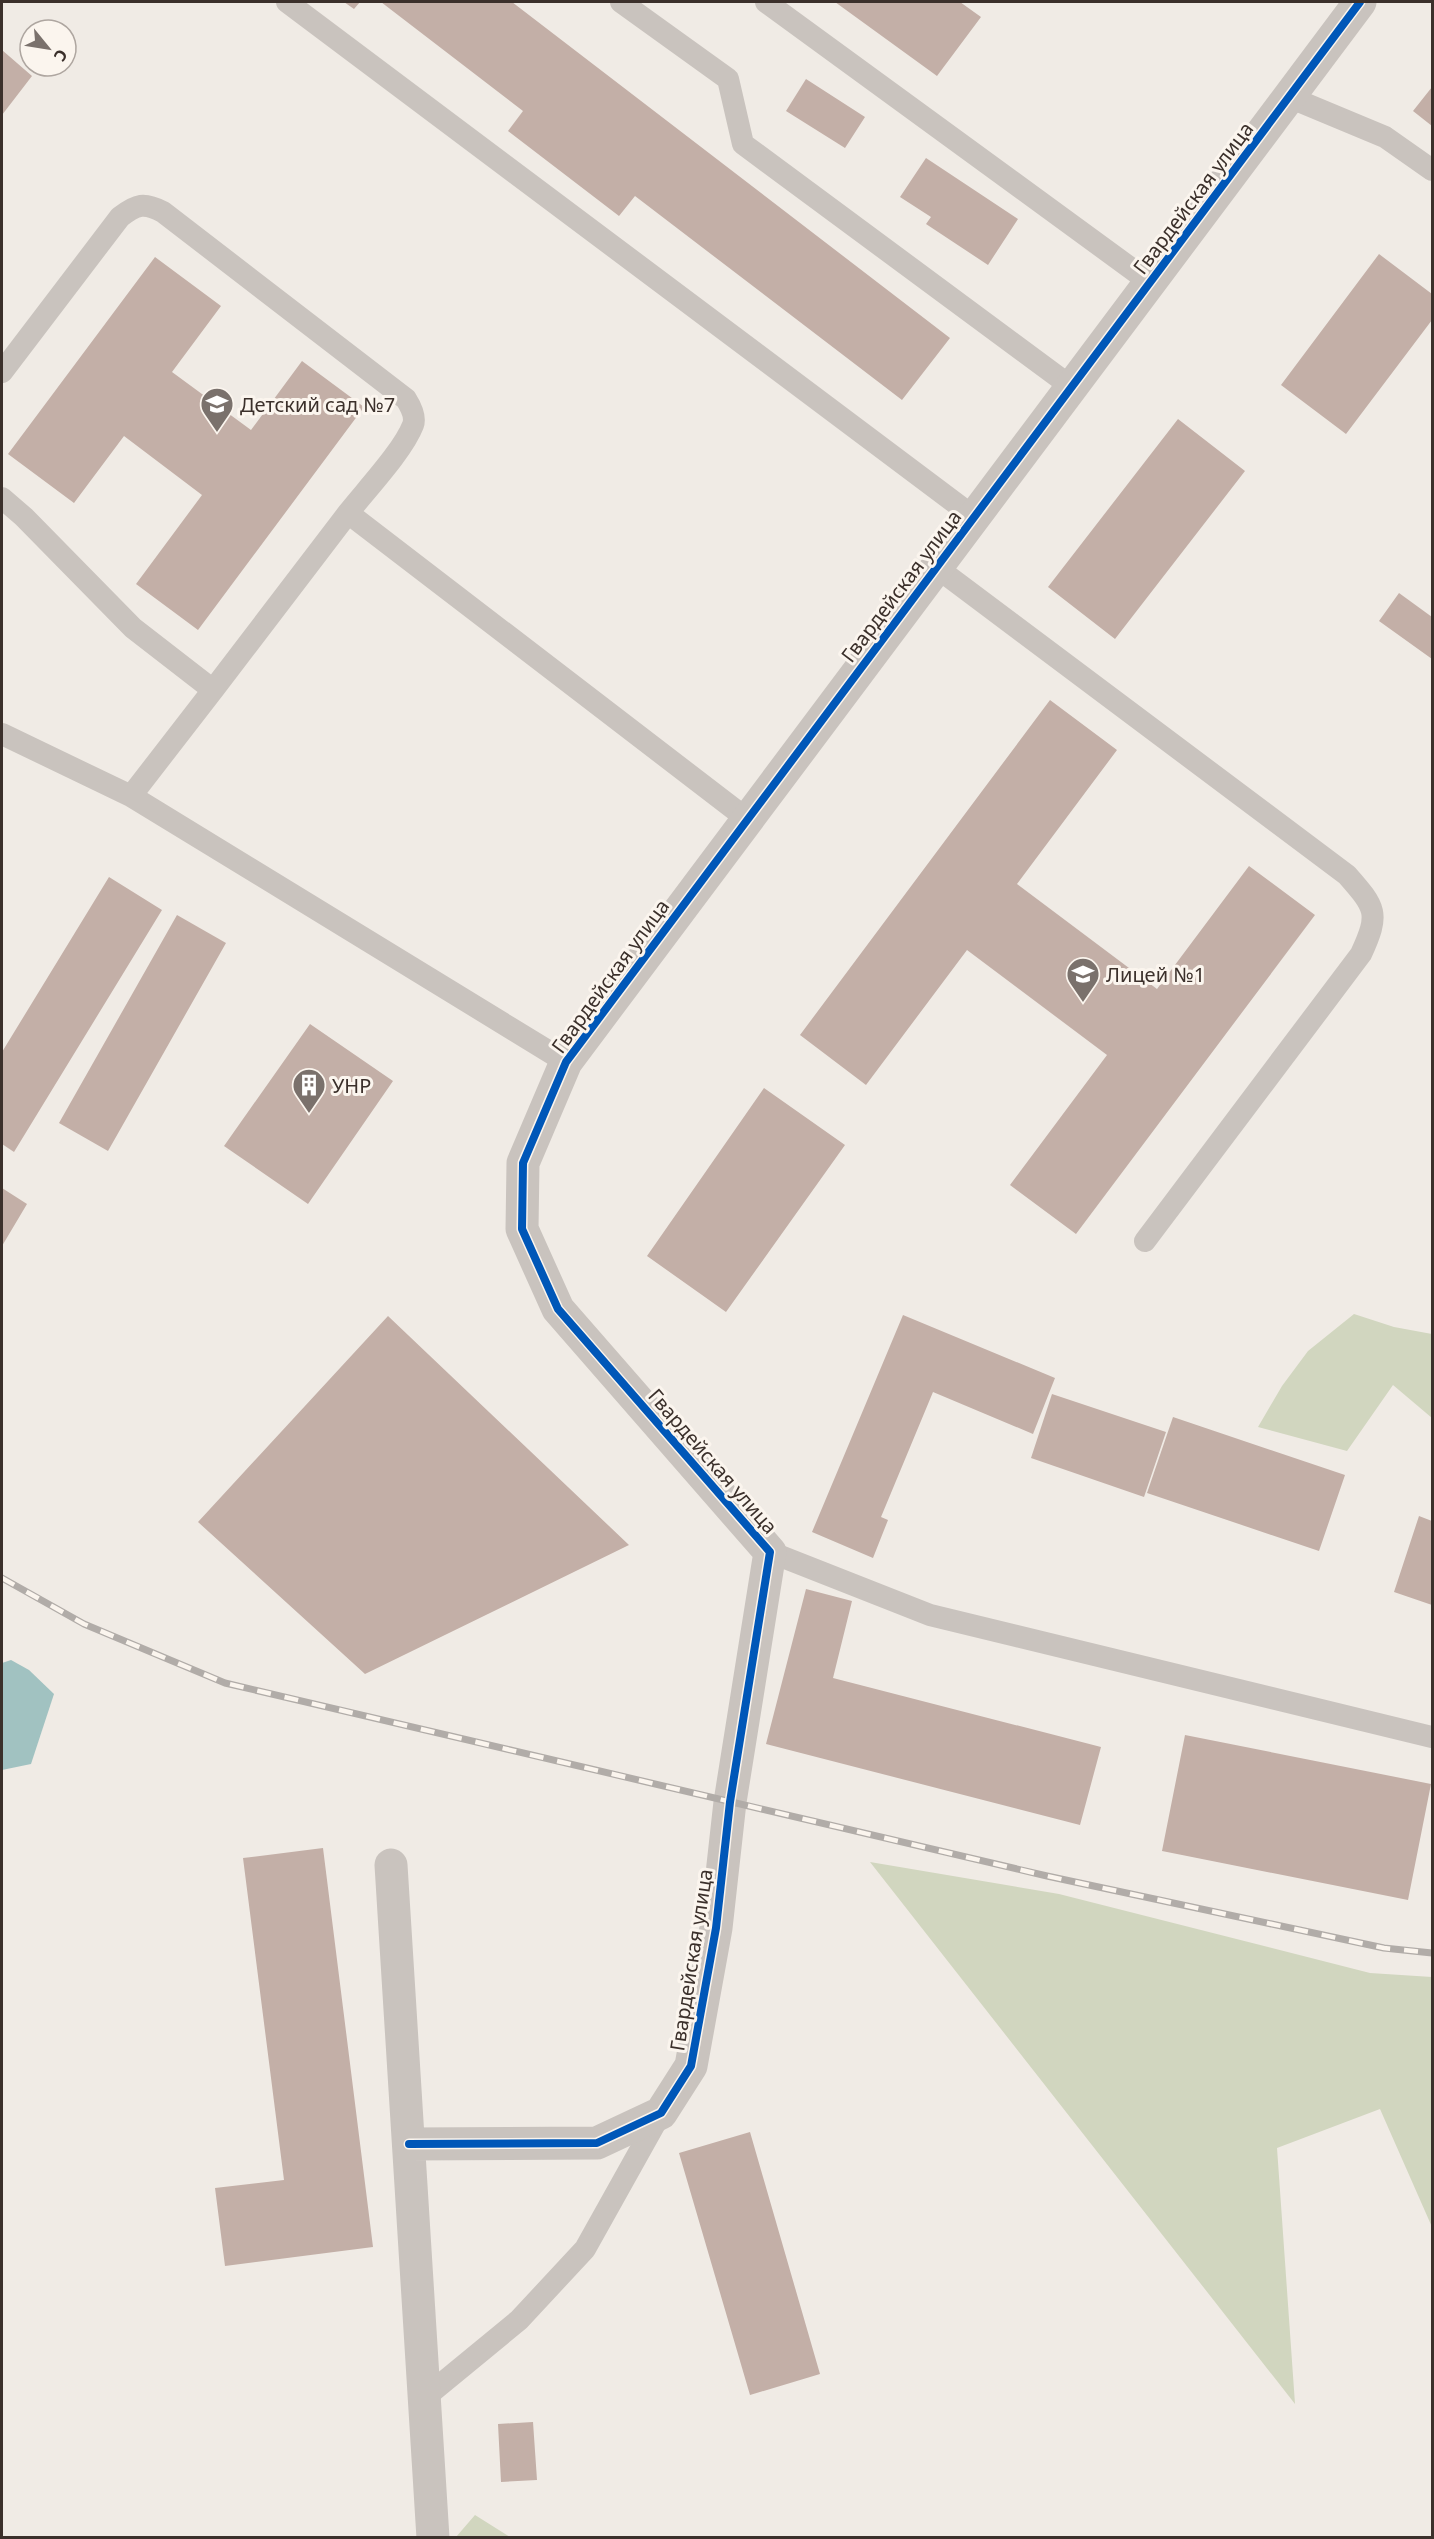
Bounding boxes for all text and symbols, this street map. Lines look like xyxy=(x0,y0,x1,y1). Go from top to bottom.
north arrow xyxy=(18,18,78,78)
text: С xyxy=(49,46,73,65)
street label: Гвардейская улица xyxy=(1127,116,1259,280)
school or university icon: Детский сад №7 xyxy=(199,386,235,433)
place label: Детский сад №7 xyxy=(240,391,395,418)
street label: Гвардейская улица xyxy=(835,504,967,668)
street label: Гвардейская улица xyxy=(545,894,675,1058)
school or university icon: Лицей №1 xyxy=(1065,956,1101,1003)
place label: Лицей №1 xyxy=(1106,961,1205,988)
building icon: УНР xyxy=(291,1067,327,1114)
place label: УНР xyxy=(332,1072,371,1099)
street label: Гвардейская улица xyxy=(642,1383,784,1539)
street label: Гвардейская улица xyxy=(663,1867,719,2053)

